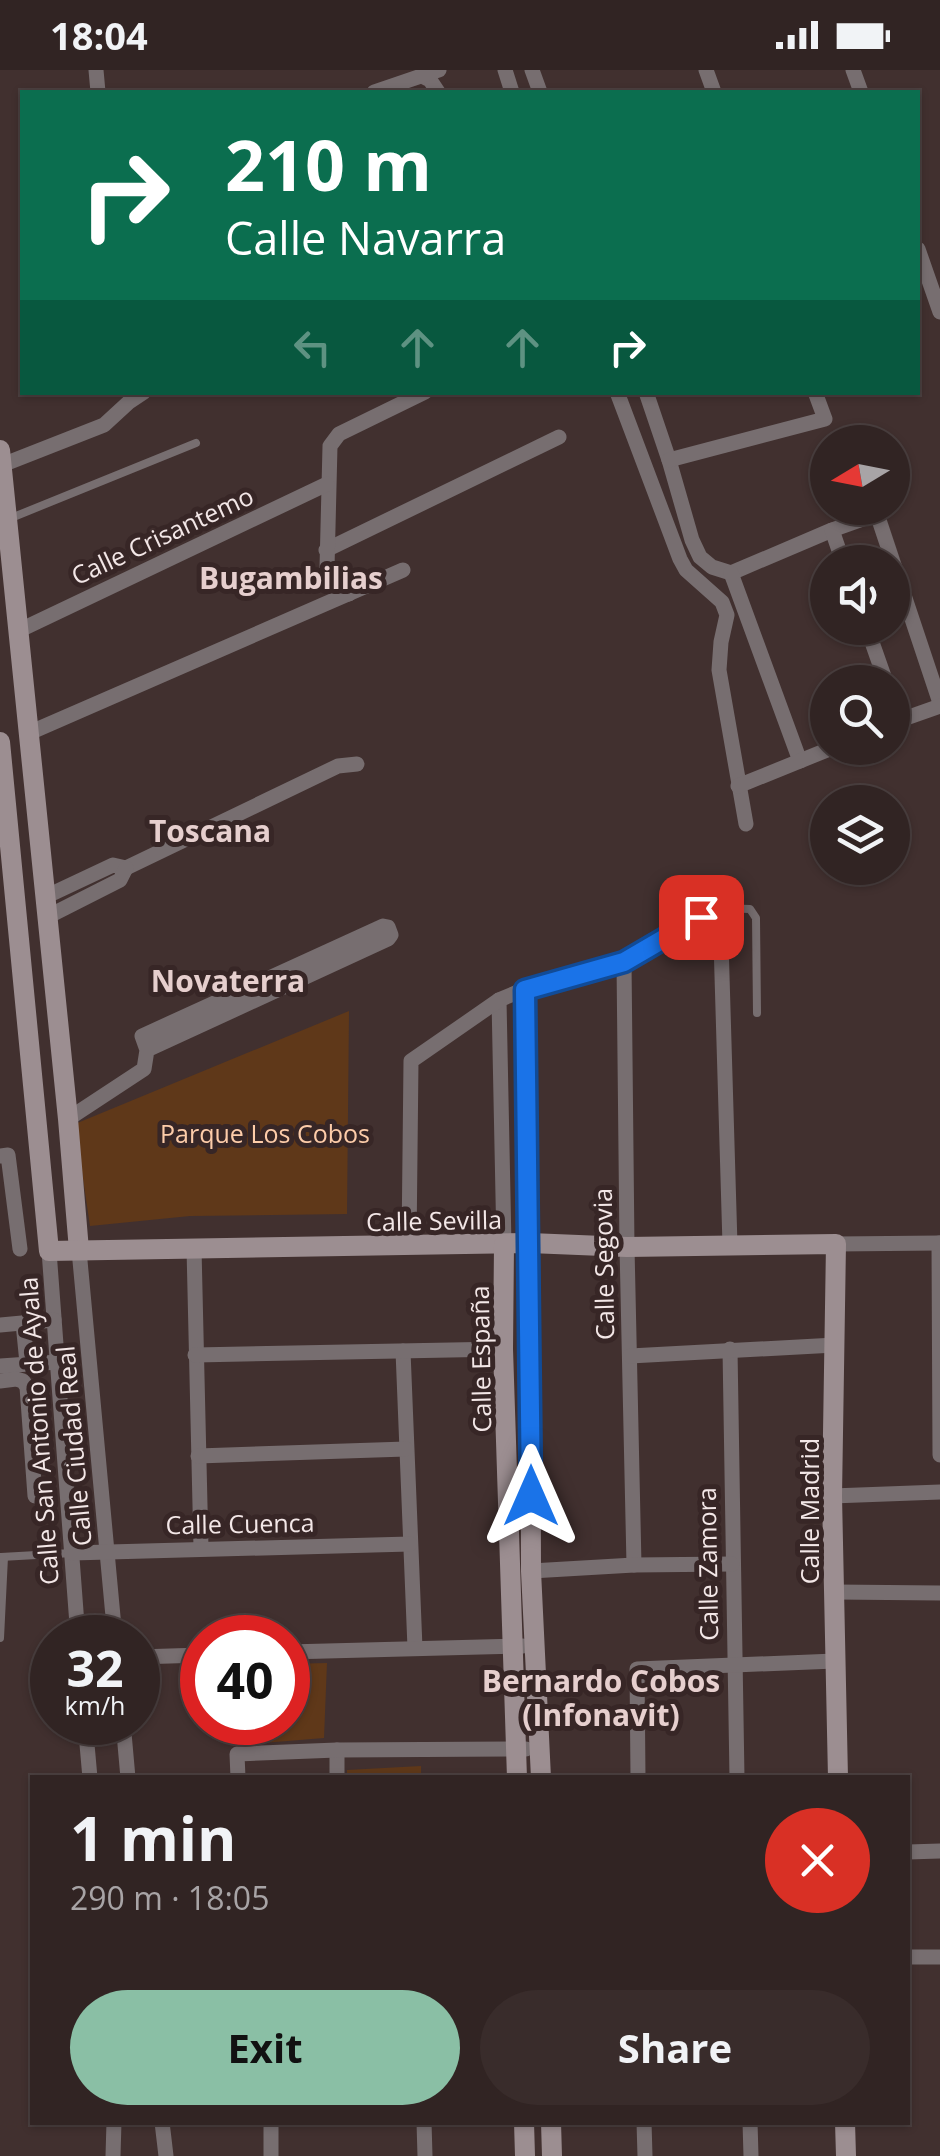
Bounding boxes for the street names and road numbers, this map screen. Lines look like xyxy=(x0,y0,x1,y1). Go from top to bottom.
street label: Calle Crisantemo xyxy=(65,478,259,592)
street label: Calle Segovia xyxy=(585,1188,621,1340)
street label: Calle Sevilla xyxy=(366,1202,502,1238)
street label: Calle San Antonio de Ayala xyxy=(10,1276,66,1586)
street label: Calle España xyxy=(462,1285,498,1433)
street label: Calle Ciudad Real xyxy=(47,1344,99,1548)
street label: Calle Madrid xyxy=(792,1438,826,1584)
street label: Calle Zamora xyxy=(689,1487,725,1641)
street label: Calle Cuenca xyxy=(165,1505,315,1541)

